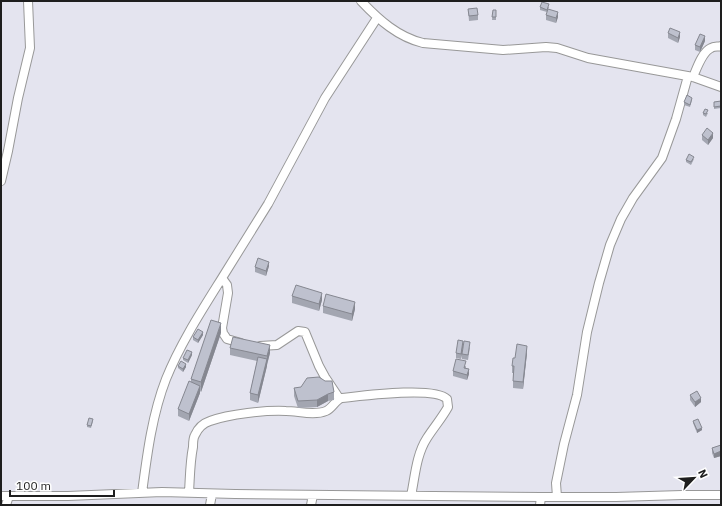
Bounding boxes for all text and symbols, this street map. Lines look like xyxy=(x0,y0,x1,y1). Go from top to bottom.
north arrow xyxy=(674,458,714,498)
text: N xyxy=(695,467,711,480)
scale bar xyxy=(10,472,114,498)
text: 100 m xyxy=(16,478,51,493)

